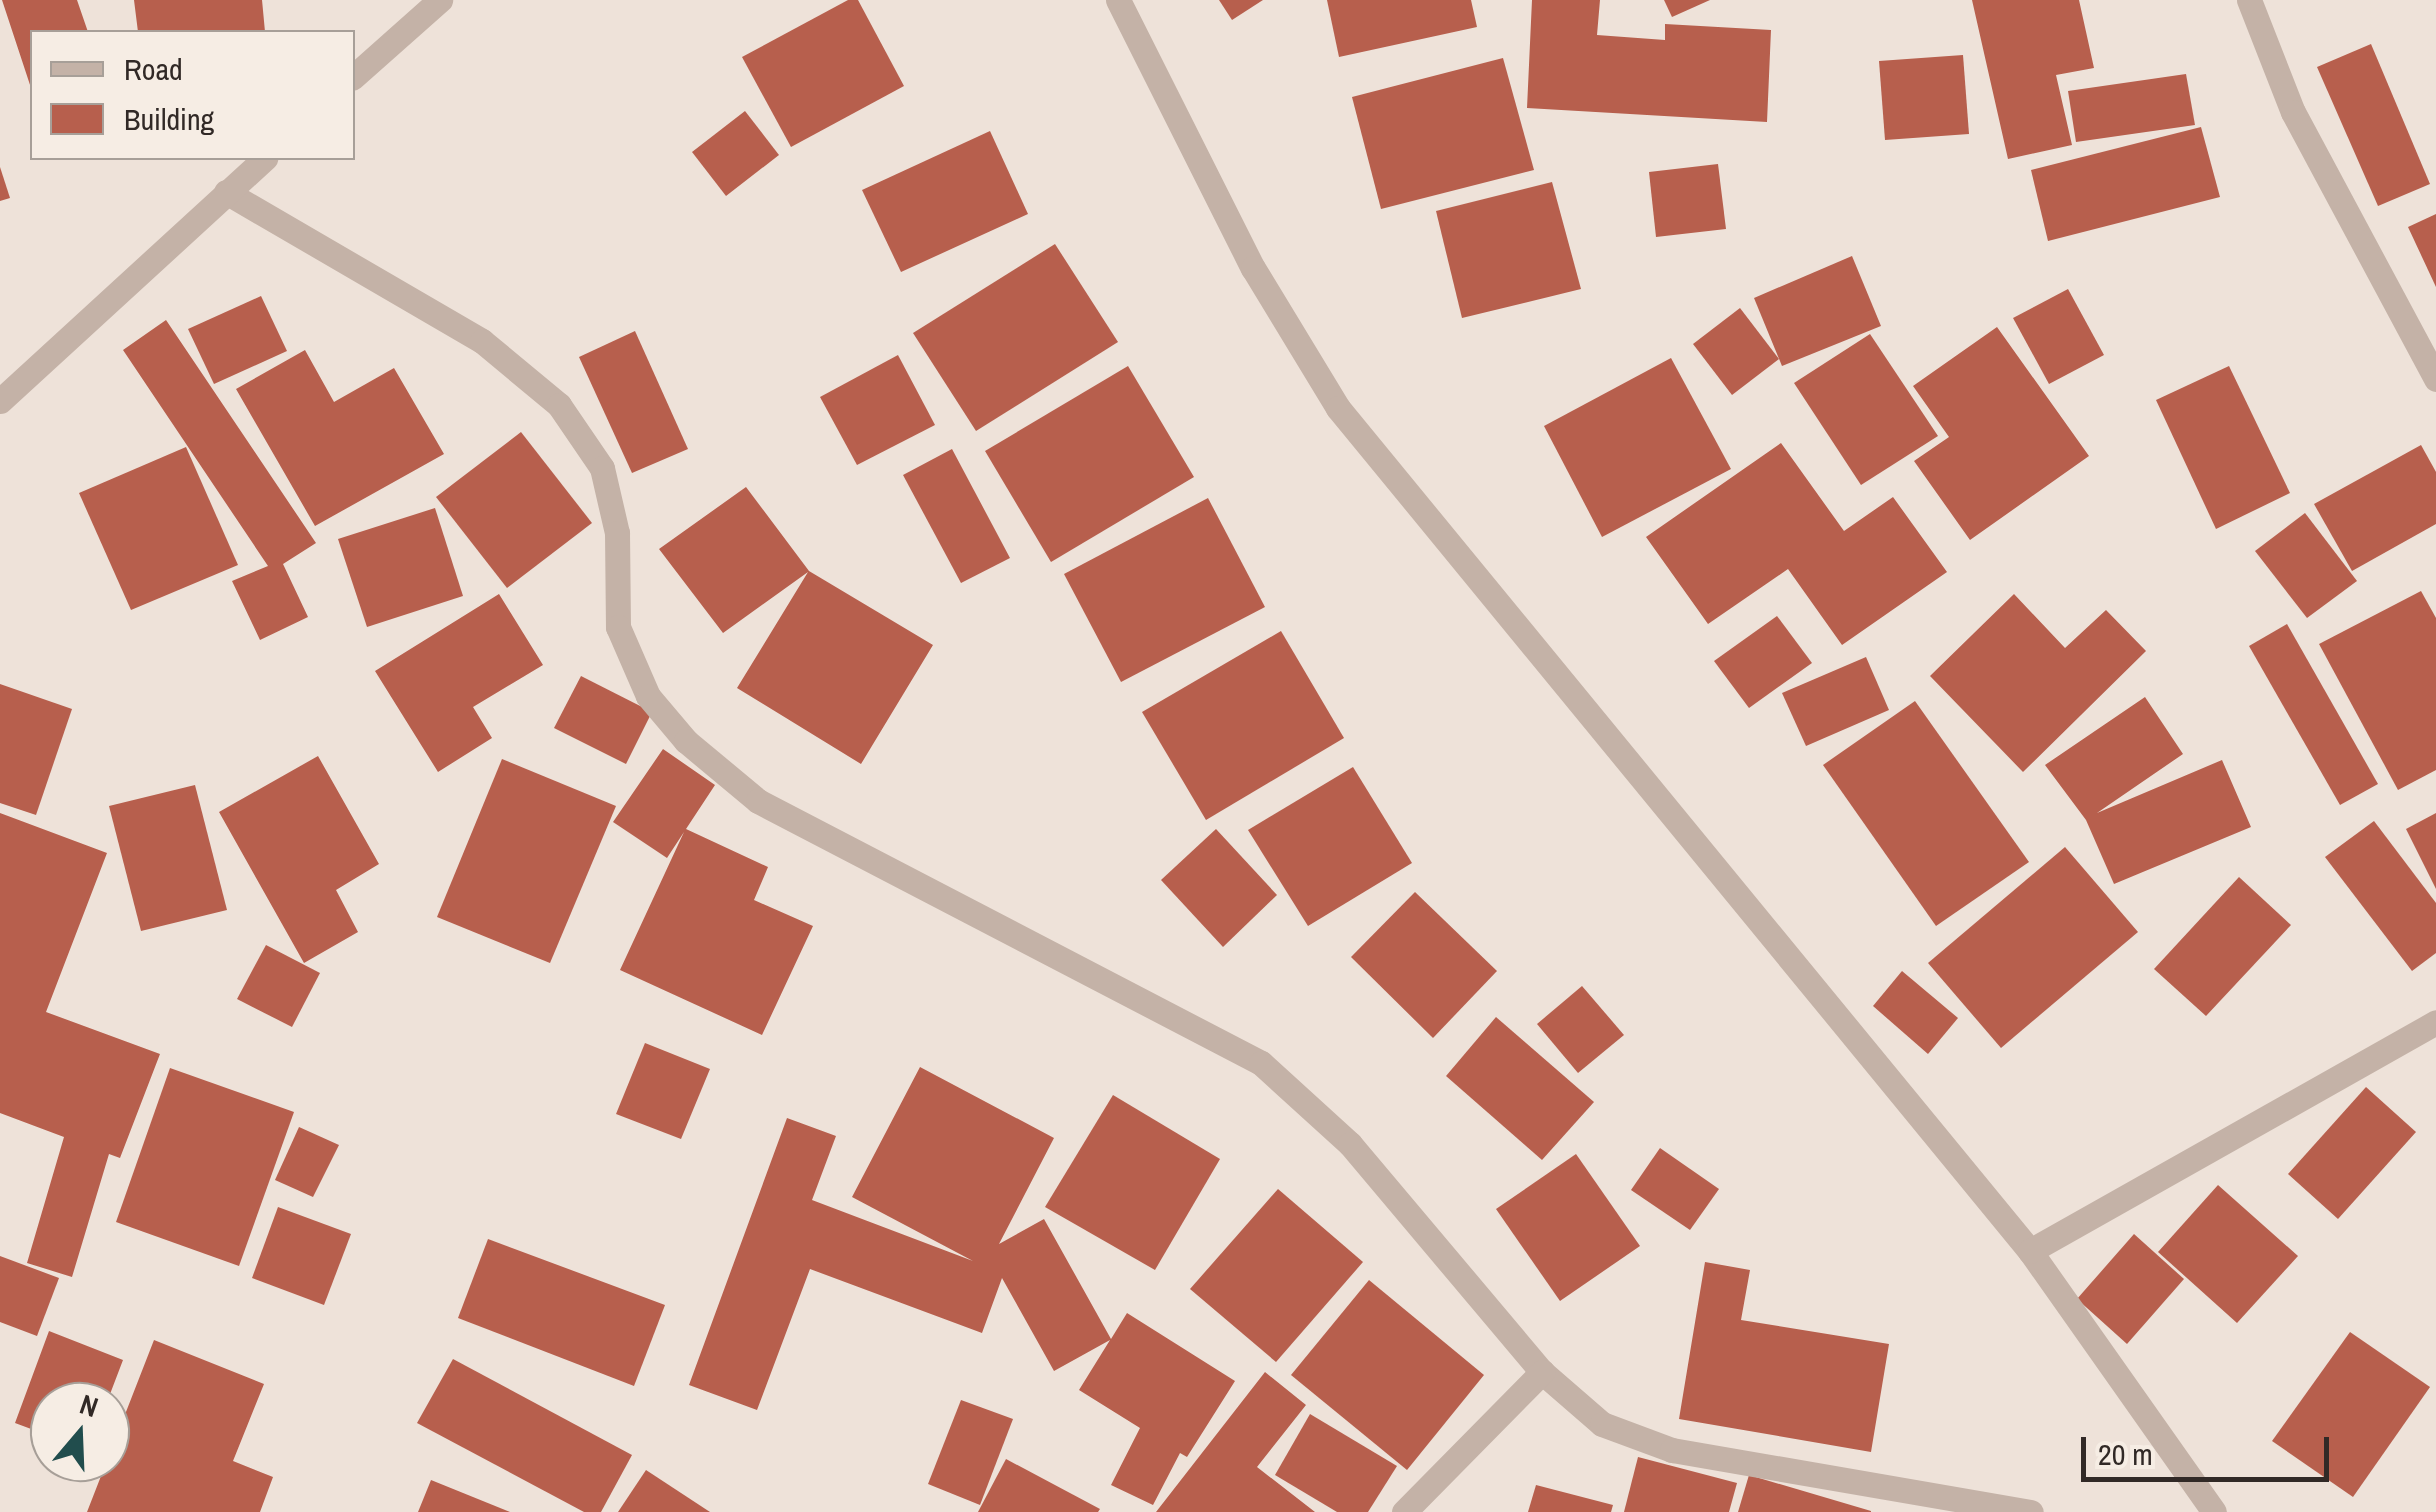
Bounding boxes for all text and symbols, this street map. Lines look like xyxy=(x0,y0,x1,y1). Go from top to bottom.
legend xyxy=(30,30,355,160)
text: Road xyxy=(124,49,183,89)
text: Building xyxy=(124,99,214,139)
north arrow xyxy=(30,1382,130,1482)
text: N xyxy=(75,1385,103,1426)
scale bar xyxy=(2086,1417,2334,1479)
text: 20 m xyxy=(2098,1434,2153,1474)

